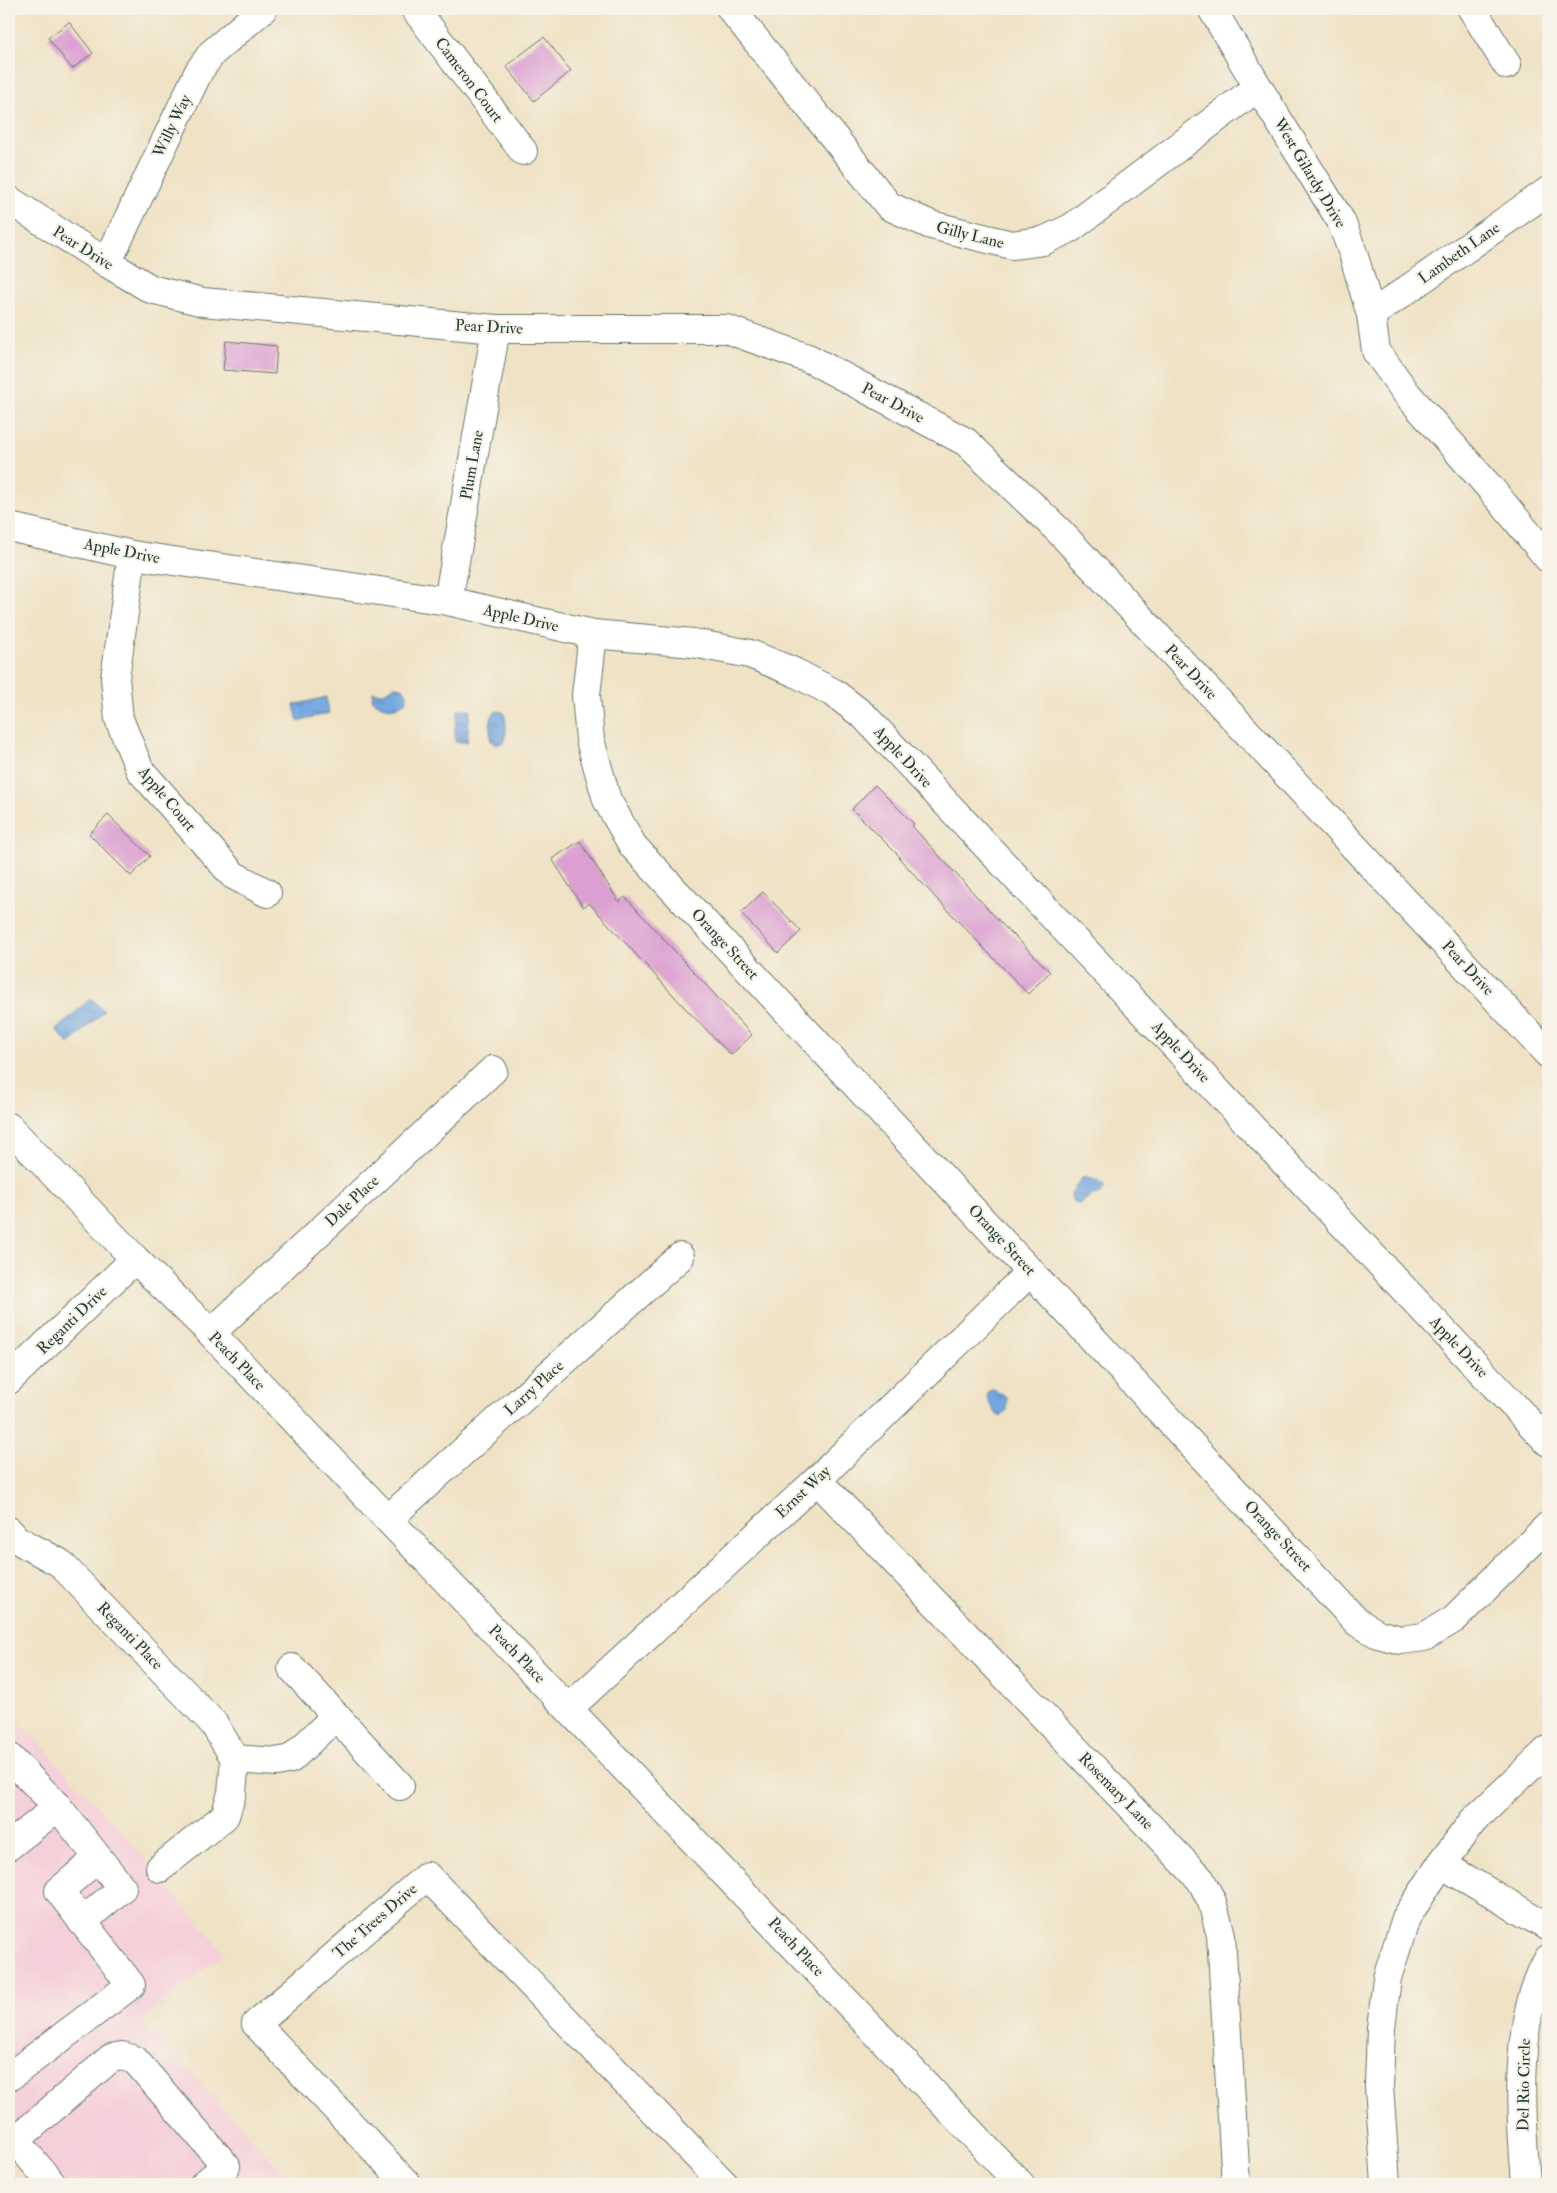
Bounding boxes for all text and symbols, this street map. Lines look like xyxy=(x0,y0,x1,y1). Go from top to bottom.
street label: Cameron Court xyxy=(431,34,507,126)
street label: Willy Way xyxy=(148,90,196,162)
street label: West Gilardy Drive xyxy=(1269,114,1351,232)
street label: Gilly Lane xyxy=(934,217,1006,253)
street label: Lambeth Lane xyxy=(1414,217,1504,288)
street label: Pear Drive xyxy=(49,221,117,275)
street label: Pear Drive xyxy=(454,315,524,339)
street label: Pear Drive xyxy=(858,378,928,428)
street label: Plum Lane xyxy=(456,428,488,501)
street label: Apple Drive xyxy=(81,534,162,569)
street label: Apple Drive xyxy=(480,599,561,637)
street label: Pear Drive xyxy=(1160,640,1222,704)
street label: Apple Drive xyxy=(868,721,937,793)
street label: Apple Court xyxy=(132,761,200,836)
street label: Orange Street xyxy=(687,904,763,984)
street label: Pear Drive xyxy=(1437,936,1499,1000)
street label: Apple Drive xyxy=(1146,1016,1215,1088)
street label: Dale Place xyxy=(321,1171,384,1231)
street label: Orange Street xyxy=(964,1200,1040,1280)
street label: Reganti Drive xyxy=(33,1281,112,1358)
street label: Apple Drive xyxy=(1424,1311,1493,1383)
street label: Peach Place xyxy=(204,1328,270,1395)
street label: Larry Place xyxy=(500,1356,568,1420)
street label: Ernst Way xyxy=(771,1461,835,1523)
street label: Orange Street xyxy=(1240,1496,1316,1576)
street label: Reganti Place xyxy=(93,1598,167,1674)
street label: Peach Place xyxy=(484,1621,550,1688)
street label: Rosemary Lane xyxy=(1074,1748,1158,1834)
street label: The Trees Drive xyxy=(329,1879,422,1963)
street label: Peach Place xyxy=(764,1913,829,1981)
street label: Del Rio Circle xyxy=(1513,2038,1535,2132)

